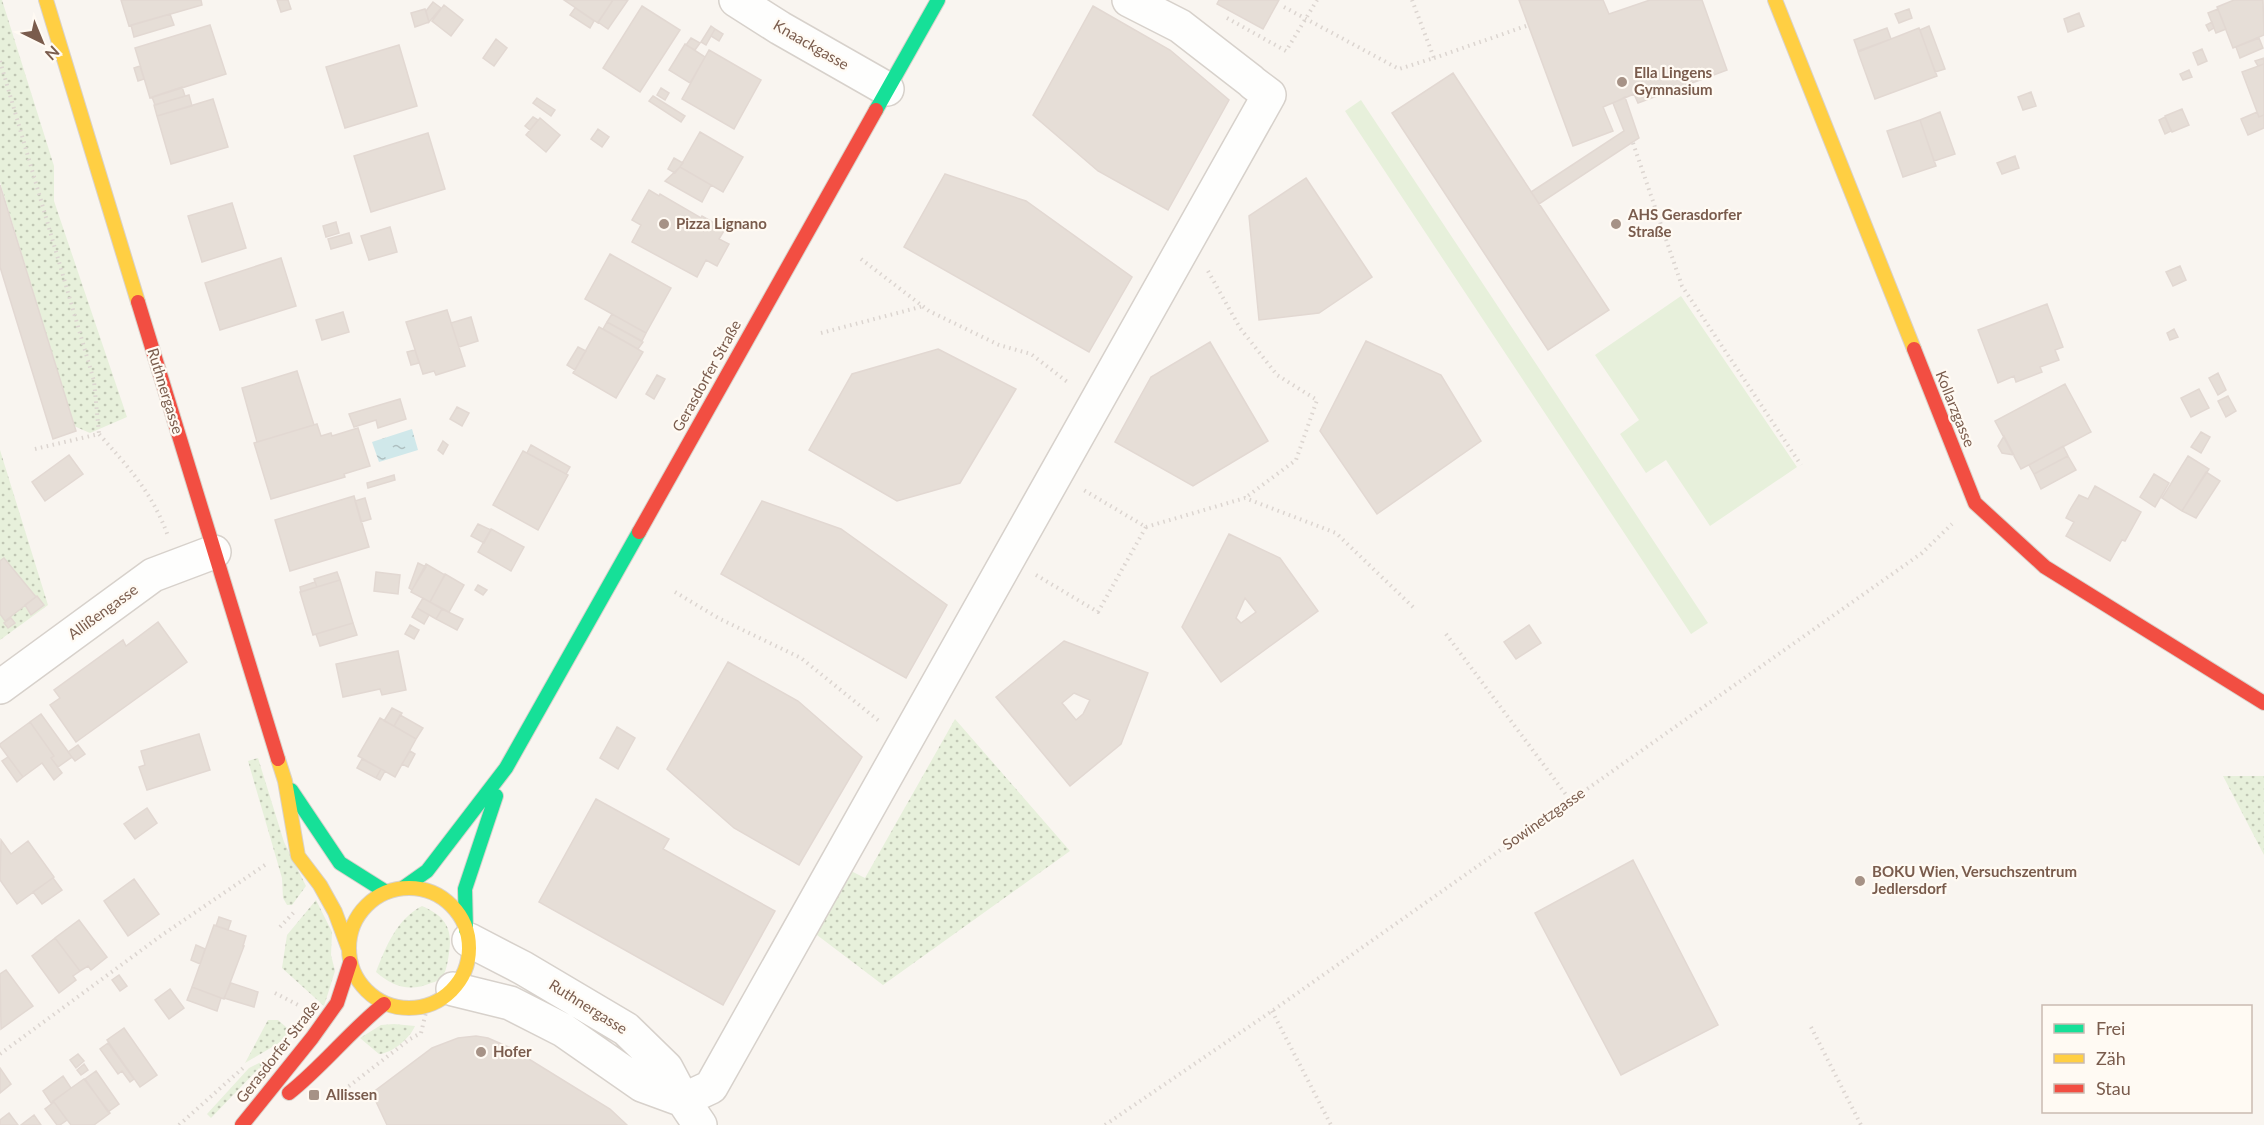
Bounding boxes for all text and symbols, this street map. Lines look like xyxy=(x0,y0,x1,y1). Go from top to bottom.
north arrow xyxy=(12,12,72,72)
street label: Knaackgasse xyxy=(771,15,853,73)
text: N xyxy=(42,42,64,64)
place label: Ella Lingens Gymnasium xyxy=(1634,63,1713,98)
marker: Ella Lingens Gymnasium xyxy=(1615,75,1629,89)
place label: AHS Gerasdorfer Straße xyxy=(1627,205,1742,240)
place label: Pizza Lignano xyxy=(676,214,767,232)
marker: Pizza Lignano xyxy=(657,217,671,231)
marker: AHS Gerasdorfer Straße xyxy=(1609,217,1623,231)
street label: Gerasdorfer Straße xyxy=(668,316,744,435)
street label: Ruthnergasse xyxy=(144,346,188,436)
street label: Kollarzgasse xyxy=(1932,368,1979,450)
street label: Allißengasse xyxy=(64,580,141,643)
street label: Sowinetzgasse xyxy=(1499,783,1588,853)
place label: BOKU Wien, Versuchszentrum Jedlersdorf xyxy=(1872,862,2077,897)
marker: BOKU Wien, Versuchszentrum Jedlersdorf xyxy=(1853,874,1867,888)
street label: Ruthnergasse xyxy=(546,975,631,1037)
street label: Gerasdorfer Straße xyxy=(232,997,323,1106)
legend xyxy=(2042,1005,2252,1113)
text: Frei xyxy=(2096,1017,2125,1039)
place label: Hofer xyxy=(493,1042,532,1060)
marker: Hofer xyxy=(474,1045,488,1059)
text: Zäh xyxy=(2096,1047,2126,1069)
text: Stau xyxy=(2096,1077,2131,1099)
place label: Allissen xyxy=(325,1085,377,1103)
marker: Allissen xyxy=(307,1088,321,1102)

